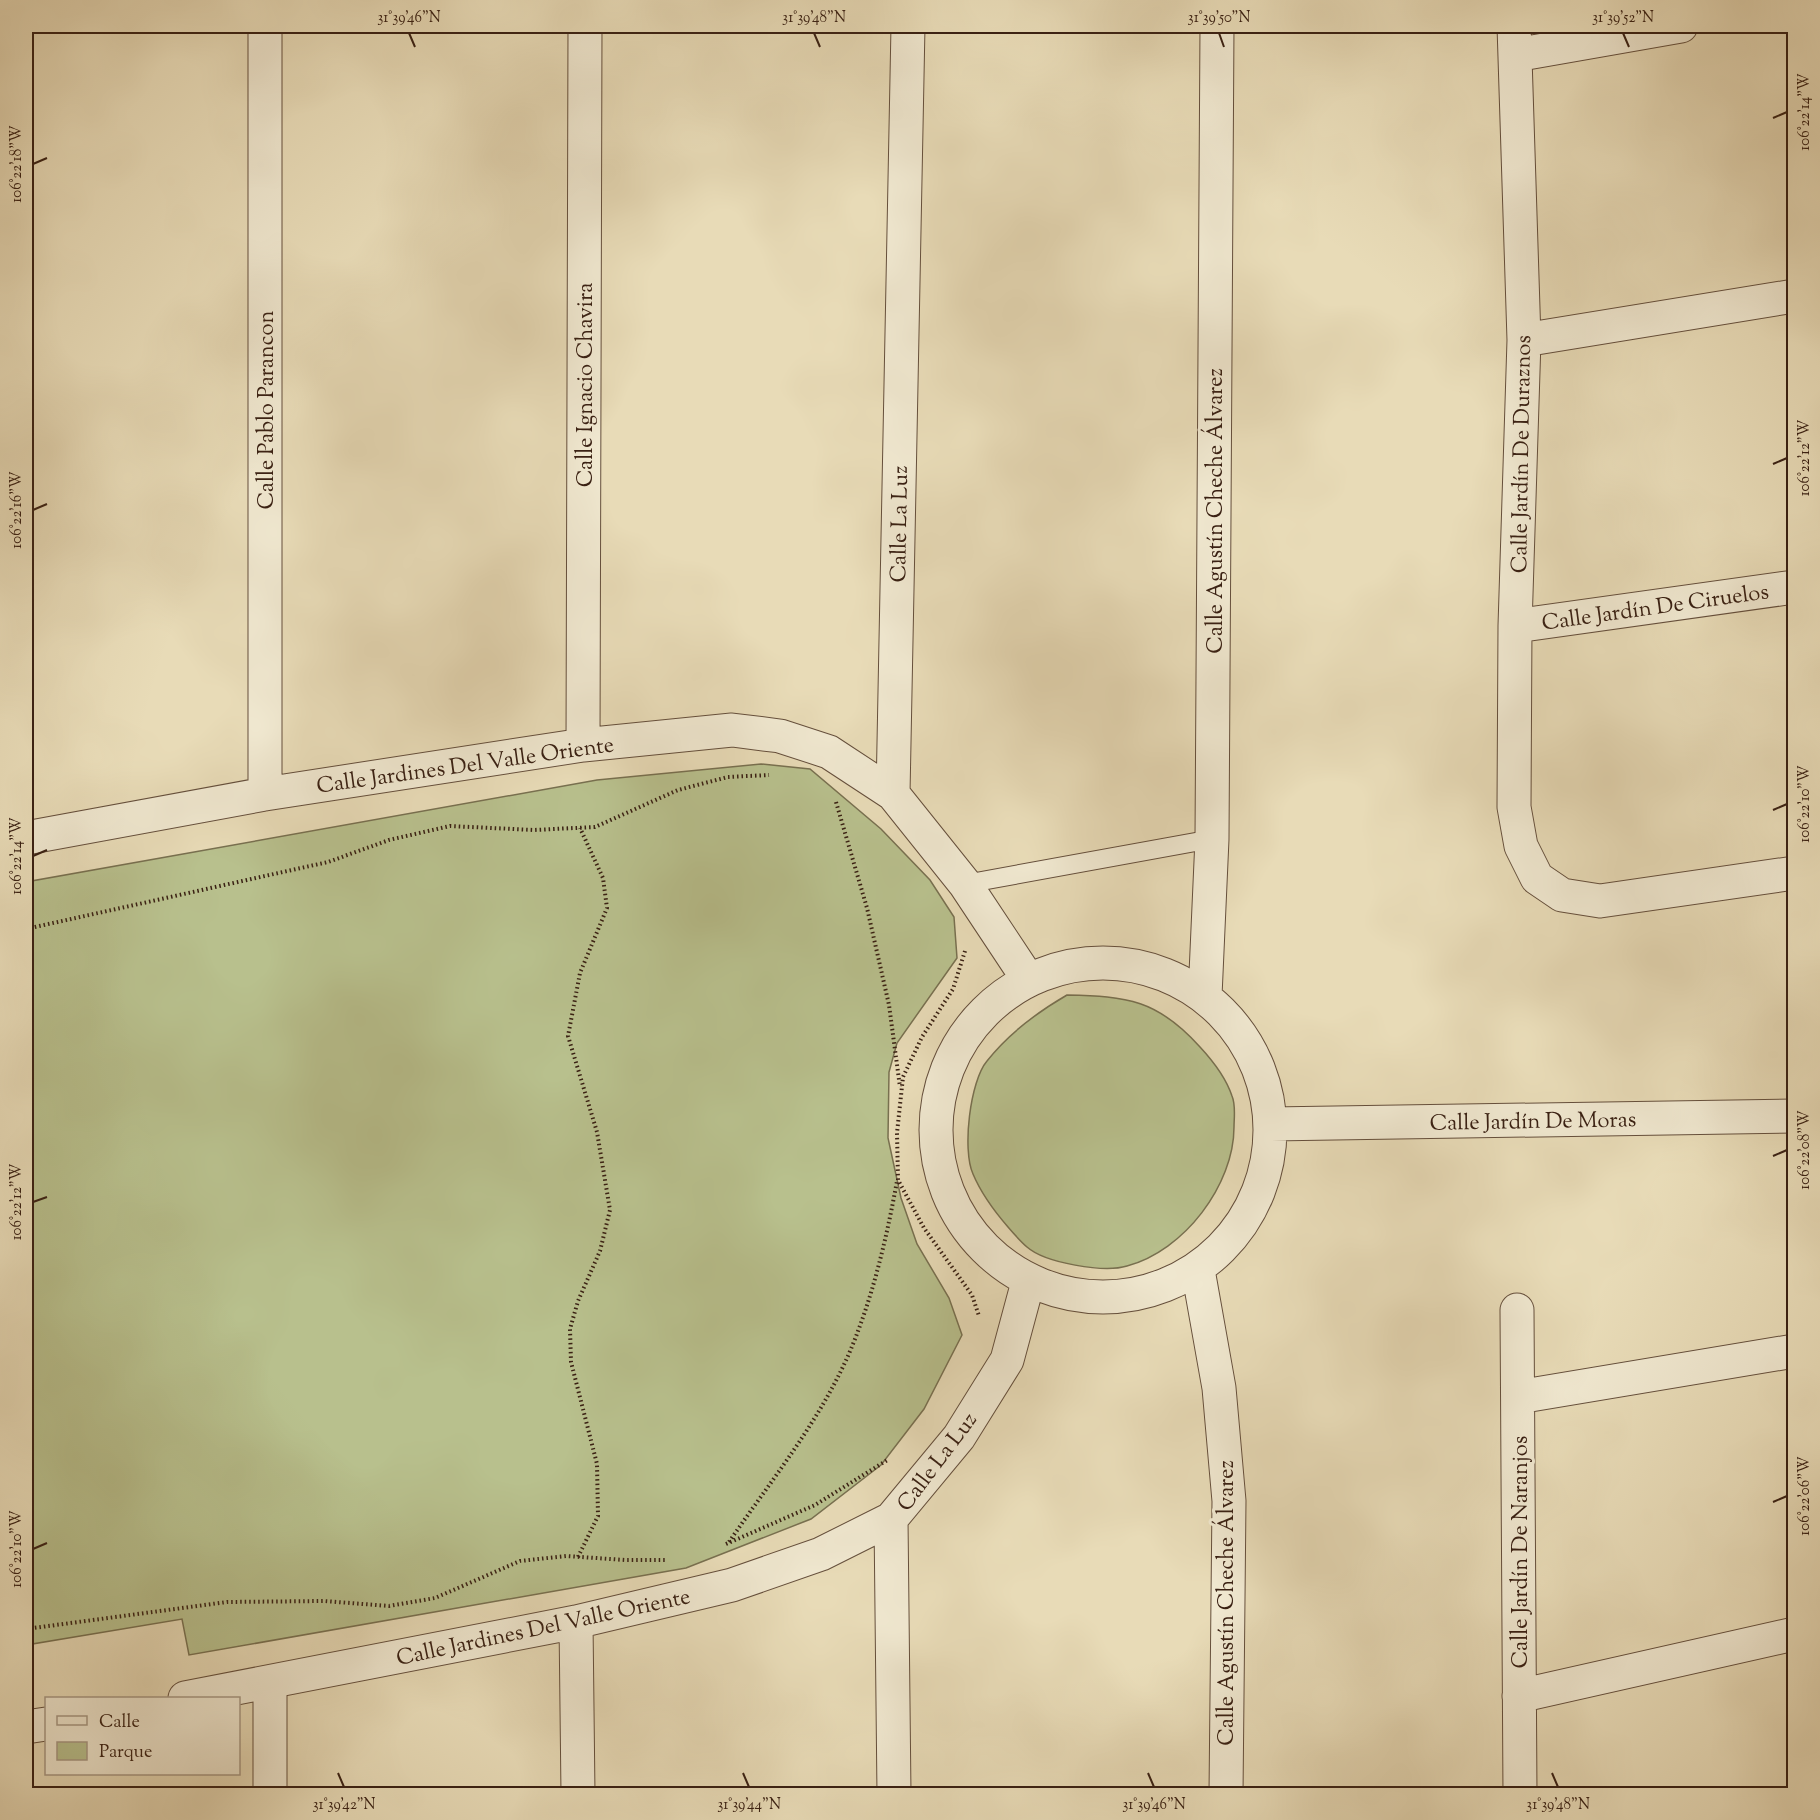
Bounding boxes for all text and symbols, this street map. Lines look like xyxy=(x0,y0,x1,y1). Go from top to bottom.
text: 31°39'46"N xyxy=(377,8,441,29)
text: 31°39'48"N xyxy=(782,8,846,29)
text: 31°39'50"N xyxy=(1188,8,1250,29)
text: 31°39'52"N xyxy=(1592,8,1654,29)
text: 106°22'14"W xyxy=(1795,73,1816,151)
text: 106°22'18"W xyxy=(7,125,28,203)
street label: Calle Ignacio Chavira xyxy=(571,283,603,487)
street label: Calle Pablo Parancon xyxy=(252,310,284,510)
street label: Calle Jardín De Duraznos xyxy=(1505,335,1541,573)
street label: Calle Agustín Cheche Álvarez xyxy=(1200,368,1233,654)
text: 106°22'12"W xyxy=(1795,419,1816,496)
street label: Calle La Luz xyxy=(884,465,918,583)
text: 106°22'16"W xyxy=(7,471,28,549)
street label: Calle Jardín De Ciruelos xyxy=(1540,577,1771,641)
street label: Calle Jardines Del Valle Oriente xyxy=(315,730,616,804)
text: 106°22'10"W xyxy=(1795,765,1816,843)
text: 106°22'14"W xyxy=(7,817,28,895)
street label: Calle Jardín De Moras xyxy=(1429,1105,1637,1141)
text: 106°22'08"W xyxy=(1795,1110,1816,1190)
text: 106°22'12"W xyxy=(7,1163,28,1240)
street label: Calle La Luz xyxy=(890,1406,986,1519)
street label: Calle Jardín De Naranjos xyxy=(1506,1436,1538,1668)
text: 106°22'06"W xyxy=(1795,1456,1816,1536)
street label: Calle Agustín Cheche Álvarez xyxy=(1211,1460,1244,1746)
text: 106°22'10"W xyxy=(7,1510,28,1588)
street label: Calle Jardines Del Valle Oriente xyxy=(394,1582,694,1676)
legend xyxy=(45,1697,240,1775)
text: Calle xyxy=(99,1710,140,1736)
text: Parque xyxy=(99,1740,152,1766)
text: 31°39'42"N xyxy=(312,1795,376,1816)
text: 31°39'44"N xyxy=(717,1795,781,1816)
text: 31°39'46"N xyxy=(1122,1795,1186,1816)
text: 31°39'48"N xyxy=(1526,1795,1590,1816)

